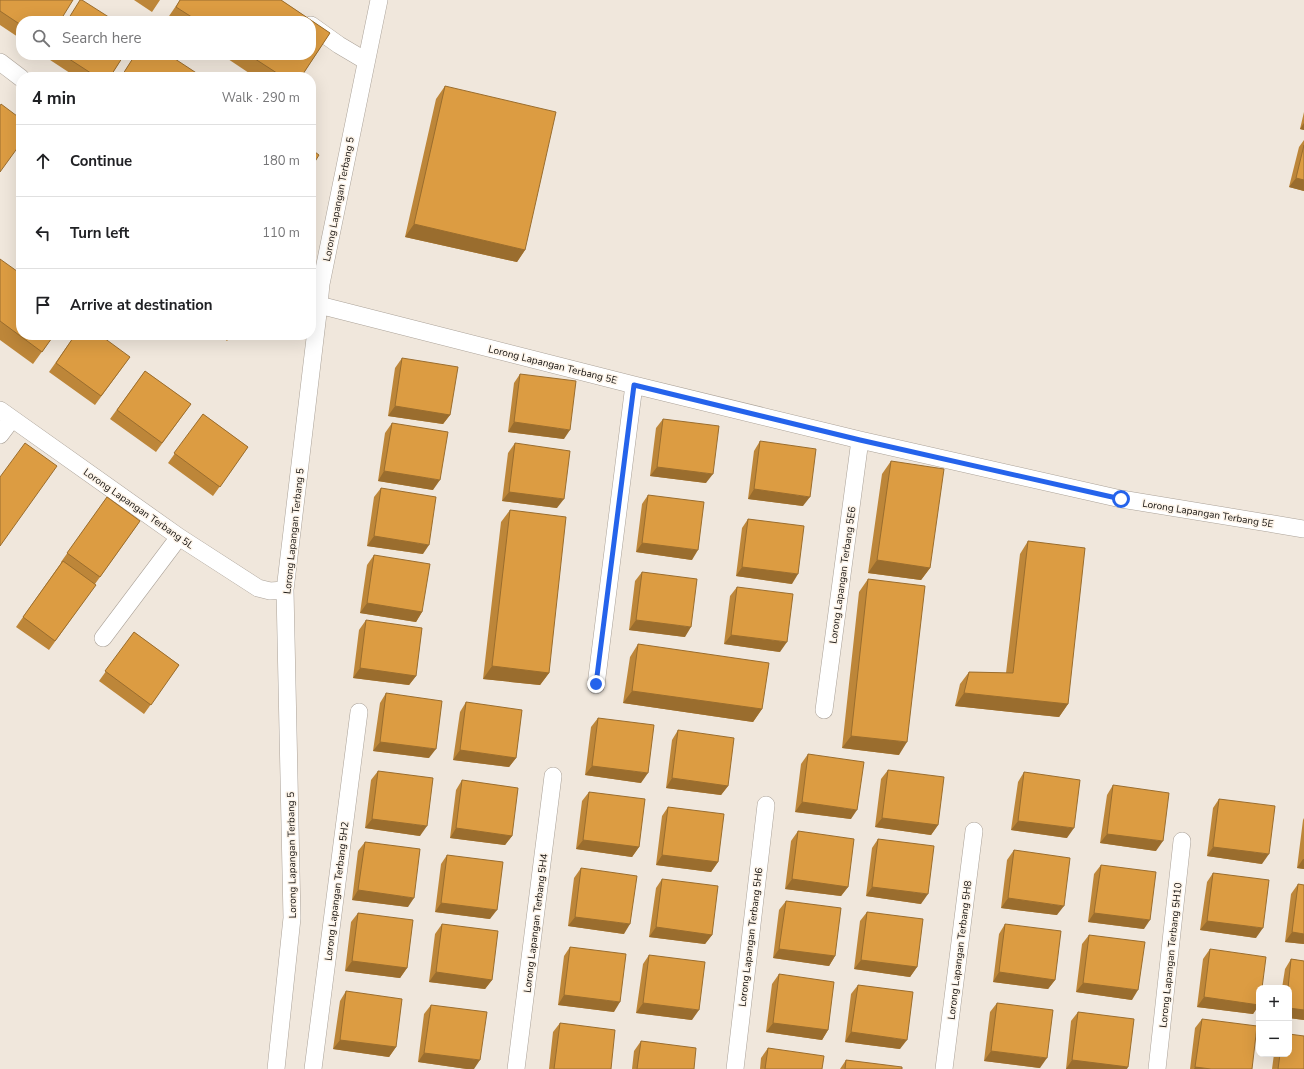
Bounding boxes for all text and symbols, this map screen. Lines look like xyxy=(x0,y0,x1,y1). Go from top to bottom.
search box xyxy=(16,16,316,60)
icon: search xyxy=(30,27,52,49)
text: Search here xyxy=(62,28,142,48)
text: 4 min xyxy=(32,87,76,110)
text: Walk · 290 m xyxy=(222,89,300,107)
street label: Lorong Lapangan Terbang 5 xyxy=(320,136,358,263)
icon: ahead xyxy=(32,150,54,172)
text: Continue xyxy=(70,151,132,171)
text: 180 m xyxy=(262,152,300,170)
icon: left xyxy=(32,222,54,244)
text: Turn left xyxy=(70,223,129,243)
text: 110 m xyxy=(262,224,300,242)
icon: arrive xyxy=(32,294,54,316)
text: Arrive at destination xyxy=(70,295,213,315)
street label: Lorong Lapangan Terbang 5E xyxy=(487,342,619,388)
street label: Lorong Lapangan Terbang 5L xyxy=(80,465,197,553)
street label: Lorong Lapangan Terbang 5 xyxy=(280,467,308,595)
route start xyxy=(1112,490,1130,508)
street label: Lorong Lapangan Terbang 5E xyxy=(1141,497,1274,531)
street label: Lorong Lapangan Terbang 5E6 xyxy=(826,506,860,645)
route end xyxy=(587,675,605,693)
street label: Lorong Lapangan Terbang 5 xyxy=(284,792,300,918)
street label: Lorong Lapangan Terbang 5H2 xyxy=(322,821,352,961)
street label: Lorong Lapangan Terbang 5H4 xyxy=(521,853,551,993)
street label: Lorong Lapangan Terbang 5H6 xyxy=(736,867,766,1007)
street label: Lorong Lapangan Terbang 5H8 xyxy=(945,880,975,1020)
street label: Lorong Lapangan Terbang 5H10 xyxy=(1156,882,1186,1028)
map controls xyxy=(1256,985,1292,1057)
button: + xyxy=(1256,985,1292,1021)
button: − xyxy=(1256,1021,1292,1057)

